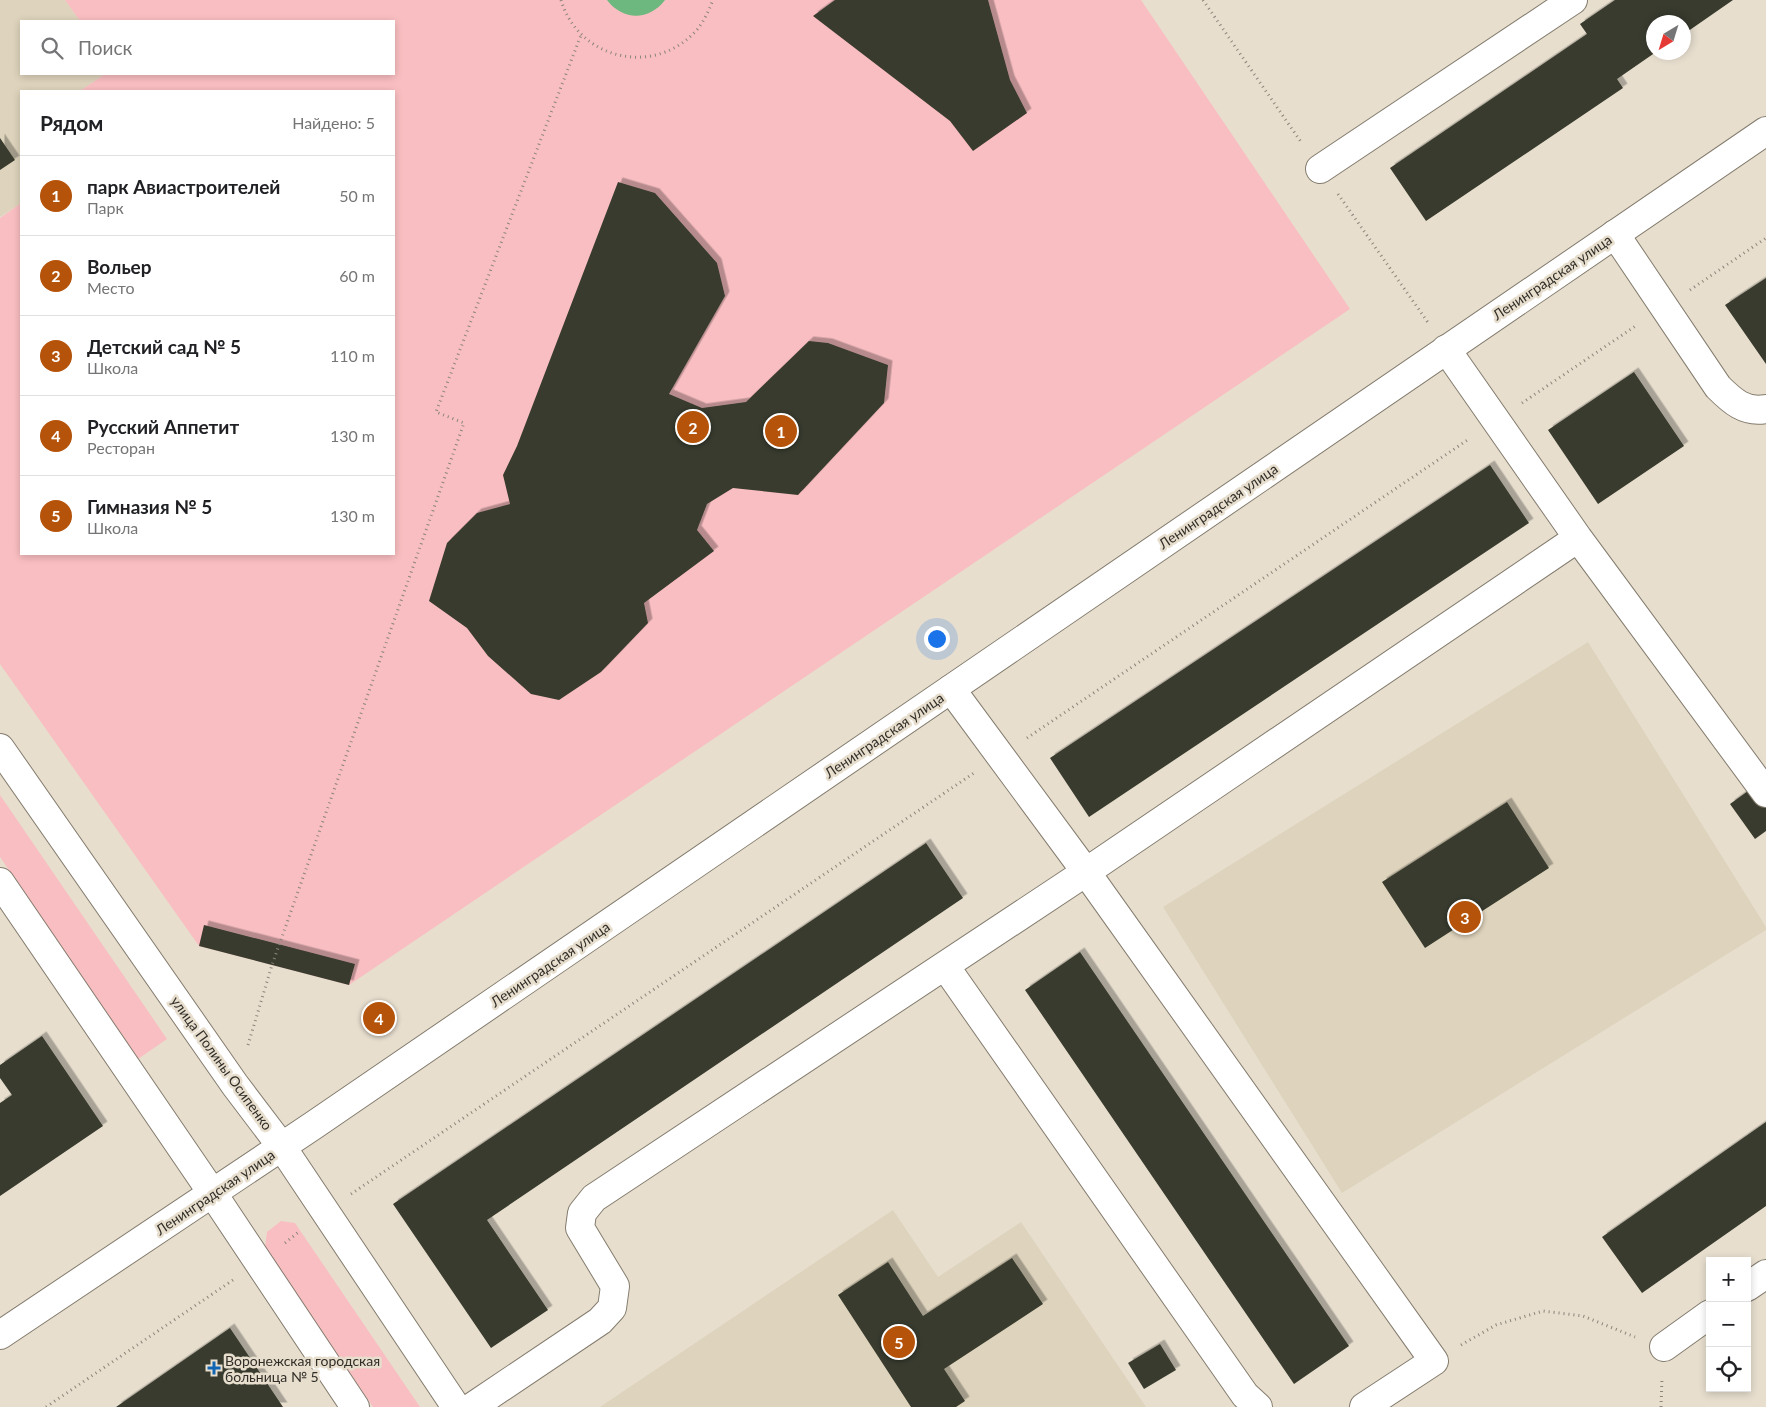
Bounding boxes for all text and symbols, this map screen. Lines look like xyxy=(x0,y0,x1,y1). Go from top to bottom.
north arrow xyxy=(1646,15,1691,60)
search box xyxy=(20,20,395,75)
icon: search xyxy=(38,34,66,62)
text: Поиск xyxy=(78,36,132,59)
text: Рядом xyxy=(40,110,103,135)
text: Найдено: 5 xyxy=(292,113,375,132)
text: парк Авиастроителей xyxy=(87,175,280,198)
text: 1 xyxy=(51,186,61,205)
text: 50 m xyxy=(339,186,375,205)
text: Парк xyxy=(87,198,124,217)
street label: Ленинградская улица xyxy=(1488,231,1615,324)
text: Вольер xyxy=(87,255,152,278)
text: 2 xyxy=(51,266,61,285)
text: 60 m xyxy=(339,266,375,285)
text: Место xyxy=(87,278,135,297)
text: Детский сад № 5 xyxy=(87,335,241,358)
text: 3 xyxy=(51,346,61,365)
text: 110 m xyxy=(330,346,375,365)
text: Школа xyxy=(87,358,138,377)
pin: 2 xyxy=(677,408,709,446)
pin: 1 xyxy=(765,412,797,450)
text: Русский Аппетит xyxy=(87,415,239,438)
text: 4 xyxy=(51,426,61,445)
text: 130 m xyxy=(330,426,375,445)
text: Ресторан xyxy=(87,438,155,457)
street label: Ленинградская улица xyxy=(1154,460,1281,553)
text: Гимназия № 5 xyxy=(87,495,212,518)
text: 5 xyxy=(51,506,61,525)
text: 130 m xyxy=(330,506,375,525)
text: Школа xyxy=(87,518,138,537)
your location xyxy=(924,626,950,652)
street label: Ленинградская улица xyxy=(820,689,947,782)
pin: 3 xyxy=(1449,898,1481,936)
street label: Ленинградская улица xyxy=(486,918,613,1011)
street label: улица Полины Осипенко xyxy=(168,993,276,1133)
pin: 4 xyxy=(363,999,395,1037)
street label: Ленинградская улица xyxy=(151,1146,278,1239)
map controls xyxy=(1706,1257,1751,1392)
button: + xyxy=(1706,1257,1751,1302)
button: − xyxy=(1706,1302,1751,1347)
pin: 5 xyxy=(883,1323,915,1361)
button: locate xyxy=(1706,1347,1751,1392)
place label: Воронежская городская больница № 5 xyxy=(225,1352,380,1385)
marker: Воронежская городская больница № 5 xyxy=(207,1361,221,1375)

